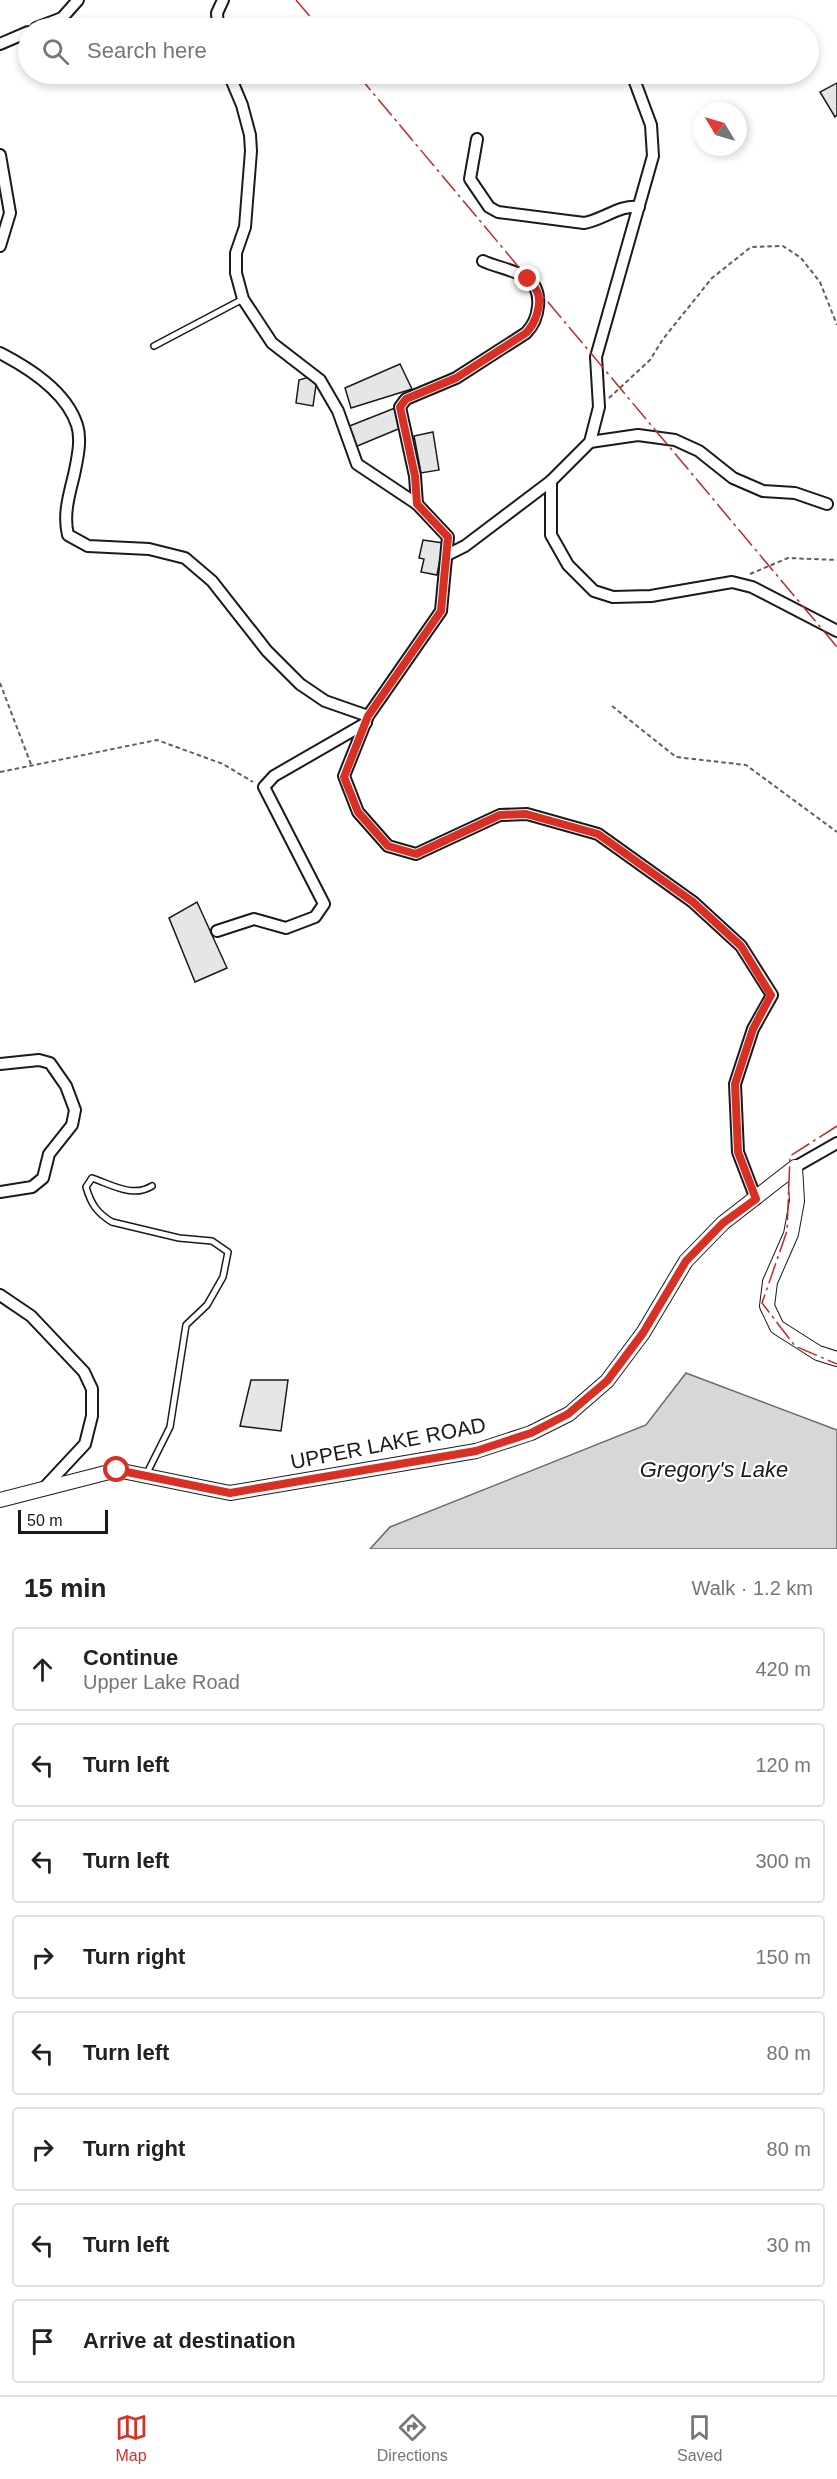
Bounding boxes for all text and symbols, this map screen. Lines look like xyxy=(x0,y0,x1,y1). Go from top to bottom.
search box xyxy=(18,18,819,84)
icon: search xyxy=(39,35,72,68)
text: Search here xyxy=(87,38,207,63)
north arrow xyxy=(693,102,747,156)
route end xyxy=(514,265,540,291)
street label: UPPER LAKE ROAD xyxy=(288,1413,488,1473)
route start xyxy=(103,1456,129,1482)
water label: Gregory's Lake xyxy=(640,1457,788,1482)
scale bar xyxy=(18,1507,108,1534)
text: 50 m xyxy=(27,1512,63,1529)
text: 15 min xyxy=(24,1573,106,1603)
text: Walk · 1.2 km xyxy=(692,1577,813,1599)
text: Continue xyxy=(83,1645,178,1670)
icon: ahead xyxy=(26,1653,59,1686)
text: 420 m xyxy=(755,1658,811,1680)
text: Upper Lake Road xyxy=(83,1671,240,1693)
icon: left xyxy=(26,1749,59,1782)
text: Turn left xyxy=(83,1752,169,1777)
text: 120 m xyxy=(755,1754,811,1776)
icon: left xyxy=(26,1845,59,1878)
text: Turn left xyxy=(83,1848,169,1873)
text: 300 m xyxy=(755,1850,811,1872)
icon: right xyxy=(26,1941,59,1974)
text: Turn right xyxy=(83,1944,185,1969)
text: 150 m xyxy=(755,1946,811,1968)
icon: left xyxy=(26,2037,59,2070)
text: Turn left xyxy=(83,2040,169,2065)
text: 80 m xyxy=(767,2042,811,2064)
icon: right xyxy=(26,2133,59,2166)
text: Turn right xyxy=(83,2136,185,2161)
text: 80 m xyxy=(767,2138,811,2160)
icon: left xyxy=(26,2229,59,2262)
text: Turn left xyxy=(83,2232,169,2257)
text: 30 m xyxy=(767,2234,811,2256)
icon: arrive xyxy=(26,2325,59,2358)
text: Arrive at destination xyxy=(83,2328,296,2353)
tab: Map xyxy=(115,2411,148,2465)
tab: Directions xyxy=(377,2411,448,2465)
tab: Saved xyxy=(677,2411,722,2465)

